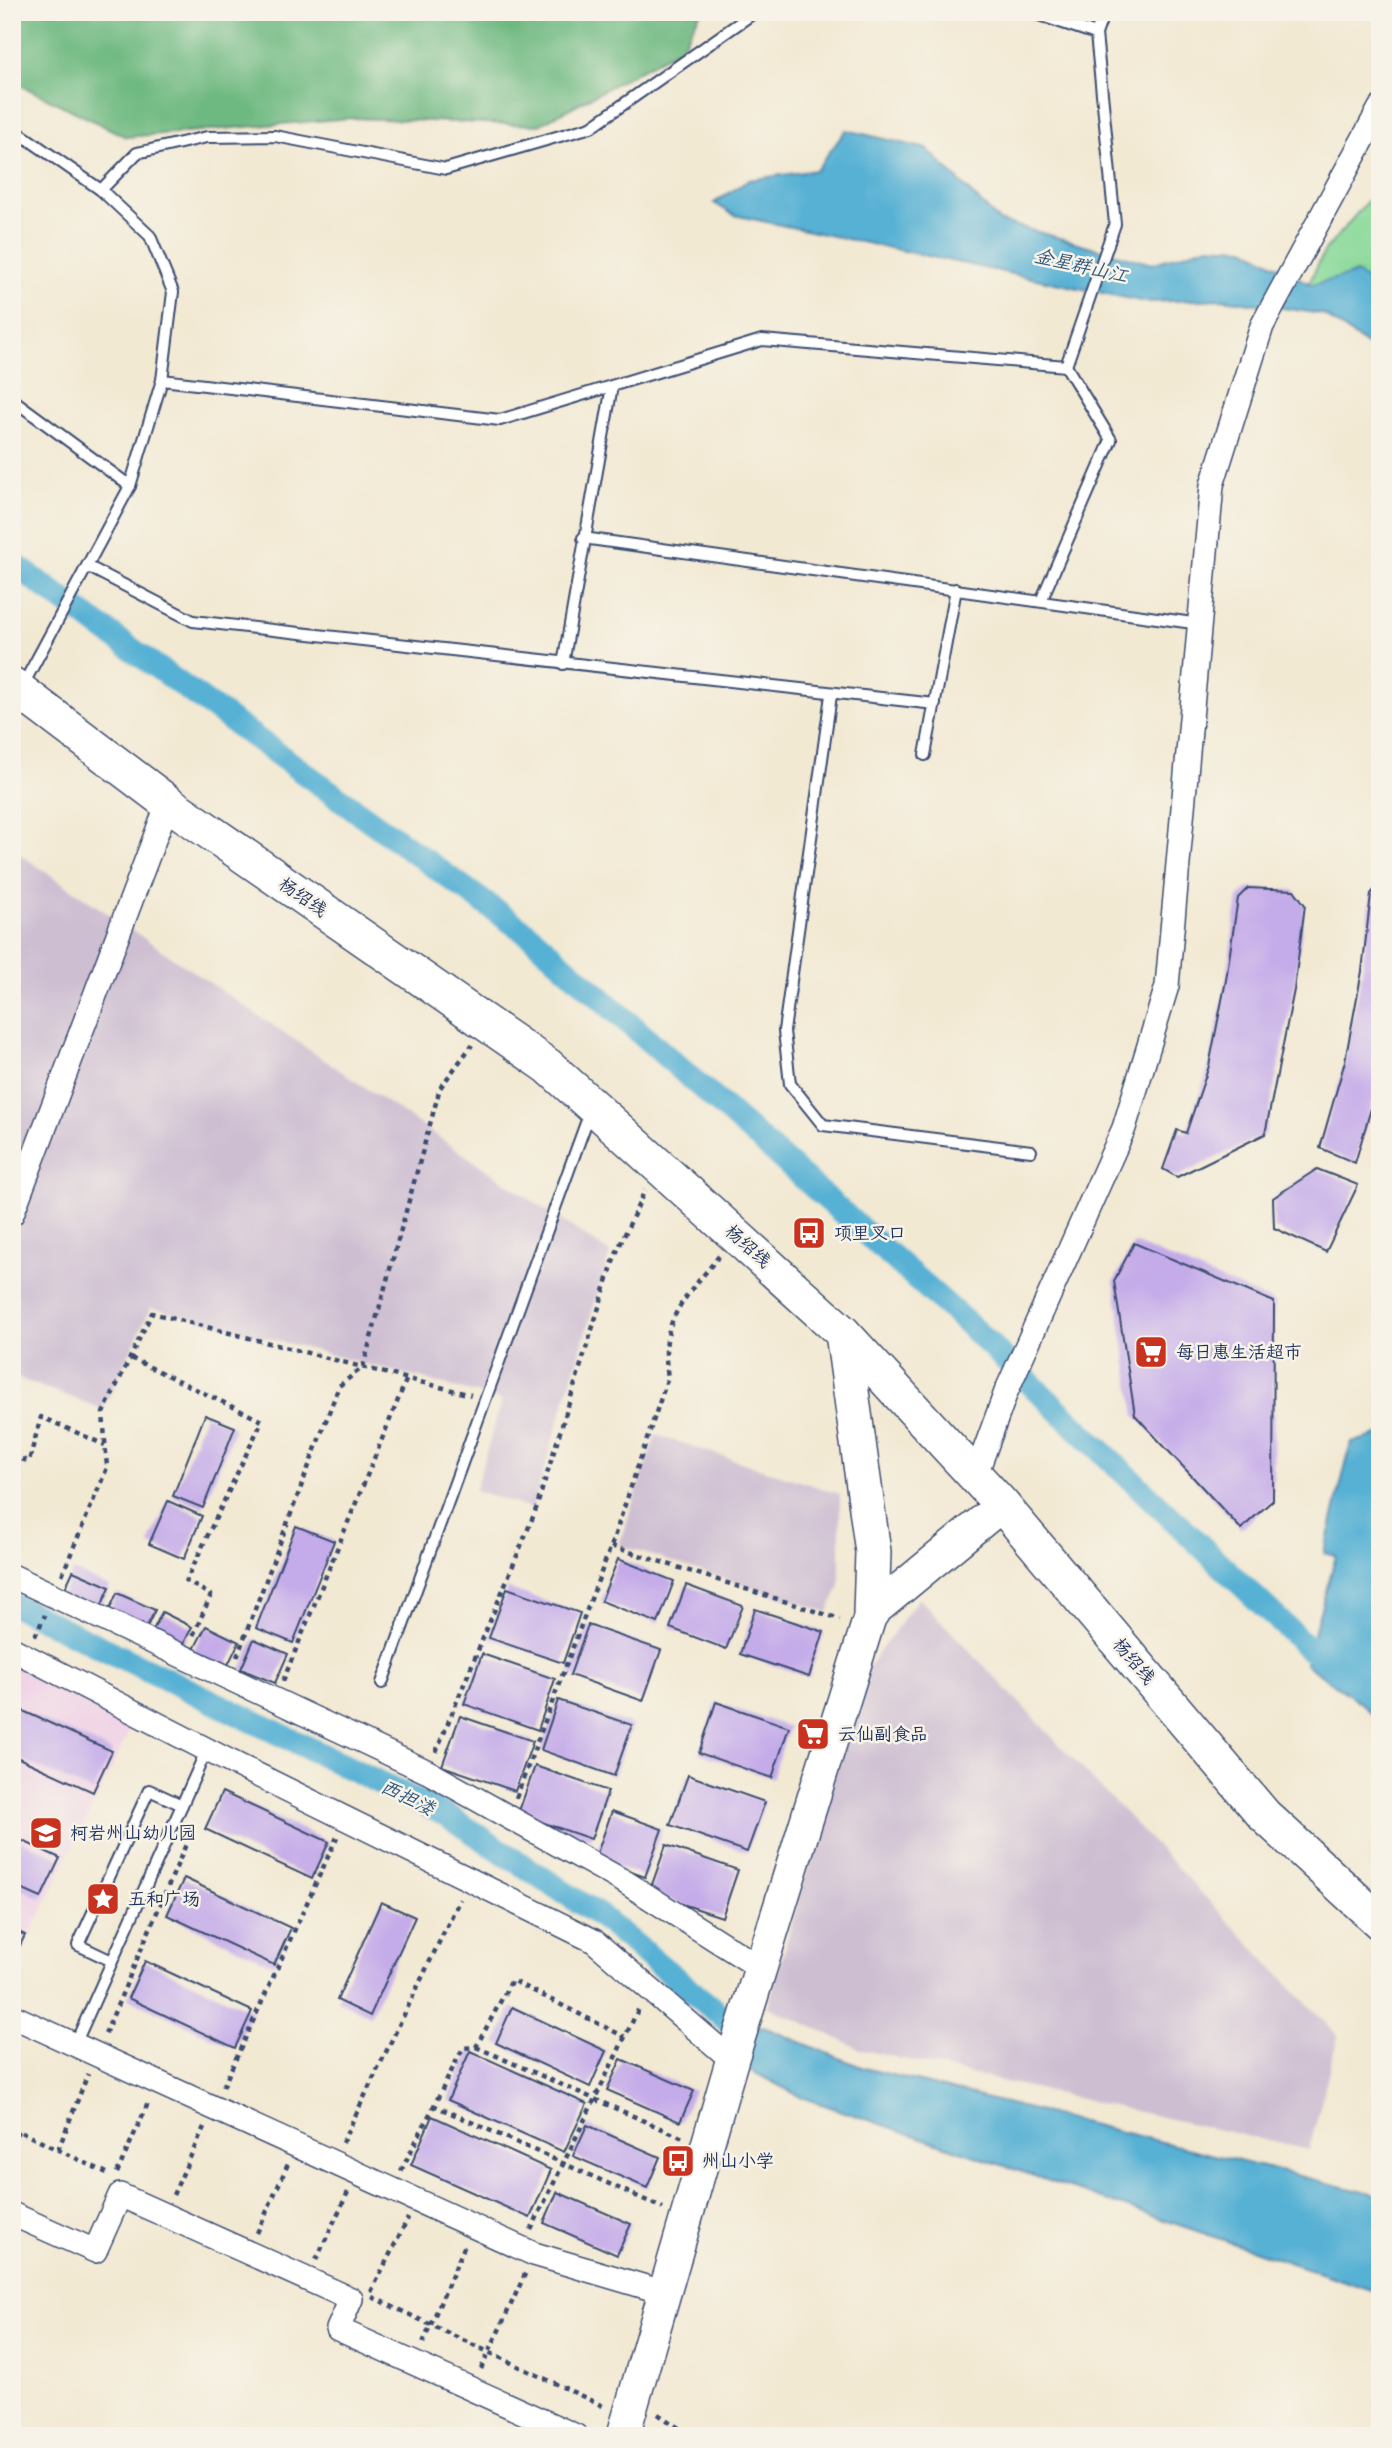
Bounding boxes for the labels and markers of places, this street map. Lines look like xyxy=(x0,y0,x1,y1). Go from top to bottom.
bus stop icon: 项里叉口 xyxy=(790,1214,828,1252)
place label: 项里叉口 xyxy=(834,1221,906,1245)
supermarket icon: 每日惠生活超市 xyxy=(1132,1333,1170,1371)
place label: 每日惠生活超市 xyxy=(1176,1340,1302,1364)
supermarket icon: 云仙副食品 xyxy=(794,1715,832,1753)
place label: 云仙副食品 xyxy=(838,1722,928,1746)
school or university icon: 柯岩州山幼儿园 xyxy=(27,1814,65,1852)
place label: 柯岩州山幼儿园 xyxy=(70,1821,196,1845)
place icon: 五和广场 xyxy=(84,1880,122,1918)
place label: 五和广场 xyxy=(128,1887,200,1911)
bus stop icon: 州山小学 xyxy=(659,2142,697,2180)
place label: 州山小学 xyxy=(702,2149,774,2173)

